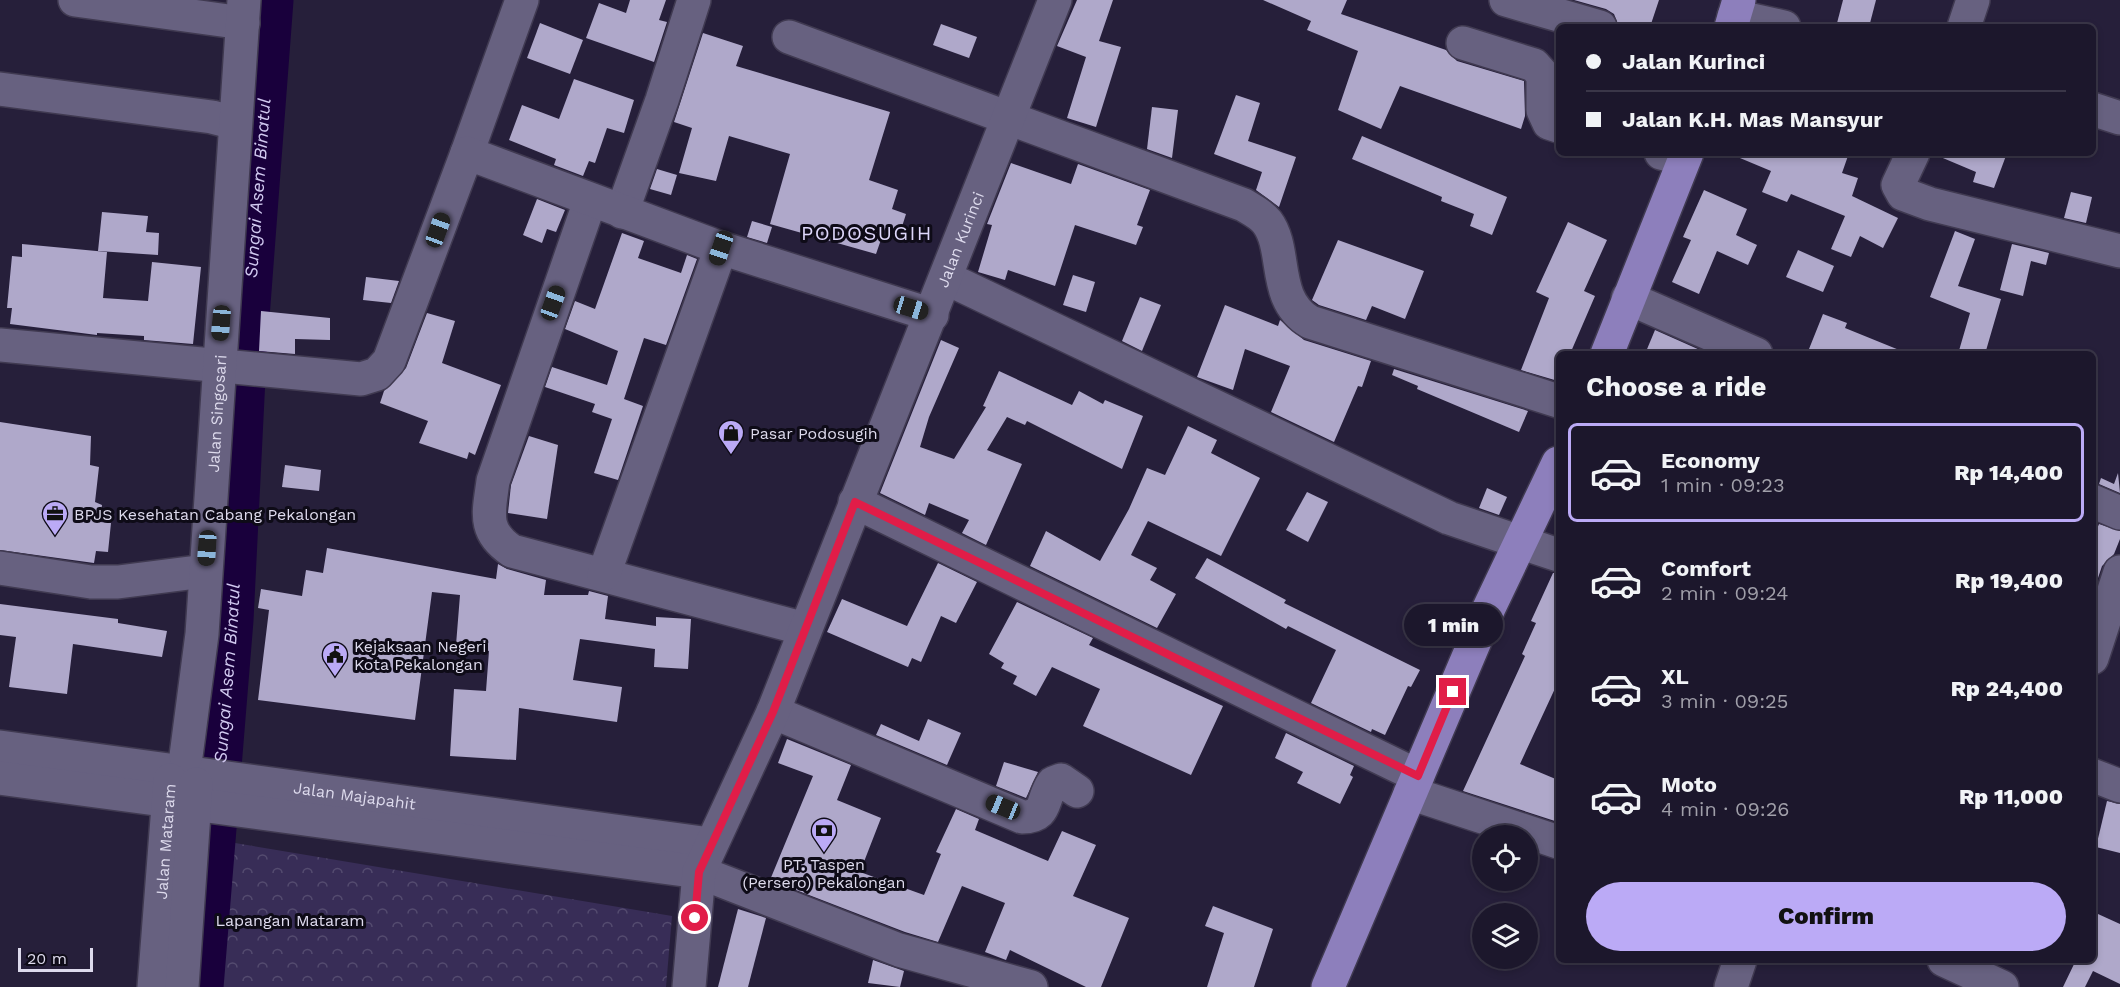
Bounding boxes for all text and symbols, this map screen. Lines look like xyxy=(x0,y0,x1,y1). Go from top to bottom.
text: Jalan Kurinci xyxy=(1622,49,1765,74)
water label: Sungai Asem Binatul xyxy=(240,97,274,279)
text: Jalan K.H. Mas Mansyur xyxy=(1622,107,1883,132)
street label: Jalan Kurinci xyxy=(933,189,988,290)
car xyxy=(423,210,453,250)
district label: PODOSUGIH xyxy=(801,221,933,245)
car xyxy=(707,228,735,268)
car xyxy=(538,283,568,323)
car xyxy=(891,294,931,322)
car xyxy=(210,304,232,342)
street label: Jalan Singosari xyxy=(203,354,230,473)
text: Choose a ride xyxy=(1586,371,1766,403)
shop icon: Pasar Podosugih xyxy=(716,418,746,456)
place label: Pasar Podosugih xyxy=(750,424,878,443)
icon: car xyxy=(1589,446,1643,500)
text: Economy xyxy=(1661,448,1760,473)
text: Rp 14,400 xyxy=(1954,460,2063,485)
text: 1 min · 09:23 xyxy=(1661,473,1785,497)
office icon: BPJS Kesehatan Cabang Pekalongan xyxy=(40,499,70,537)
place label: BPJS Kesehatan Cabang Pekalongan xyxy=(74,505,356,524)
car xyxy=(197,529,217,567)
icon: car xyxy=(1589,554,1643,608)
text: Comfort xyxy=(1661,556,1751,581)
text: Rp 19,400 xyxy=(1955,568,2063,593)
text: 2 min · 09:24 xyxy=(1661,581,1788,605)
water label: Sungai Asem Binatul xyxy=(209,583,243,764)
callout: 1 min xyxy=(1404,605,1502,647)
text: 1 min xyxy=(1428,613,1479,637)
place label: Kejaksaan Negeri Kota Pekalongan xyxy=(354,637,487,674)
public building icon: Kejaksaan Negeri Kota Pekalongan xyxy=(320,640,350,678)
icon: car xyxy=(1589,662,1643,716)
text: XL xyxy=(1661,664,1689,689)
text: Rp 24,400 xyxy=(1951,676,2063,701)
route end xyxy=(1439,678,1466,705)
text: 3 min · 09:25 xyxy=(1661,689,1788,713)
icon: car xyxy=(1589,770,1643,824)
text: Moto xyxy=(1661,772,1717,797)
street label: Jalan Majapahit xyxy=(292,778,417,813)
street label: Jalan Mataram xyxy=(151,783,179,900)
text: Rp 11,000 xyxy=(1959,784,2063,809)
car xyxy=(983,792,1023,822)
text: 4 min · 09:26 xyxy=(1661,797,1789,821)
bank icon: PT. Taspen (Persero) Pekalongan xyxy=(809,816,839,854)
map controls xyxy=(1472,825,1538,969)
button: locate xyxy=(1472,825,1538,891)
place label: PT. Taspen (Persero) Pekalongan xyxy=(743,855,905,892)
button: Confirm xyxy=(1586,882,2066,951)
button: layers xyxy=(1472,903,1538,969)
route start xyxy=(681,904,708,931)
park label: Lapangan Mataram xyxy=(215,911,365,930)
scale bar xyxy=(18,945,93,972)
text: 20 m xyxy=(27,949,67,968)

